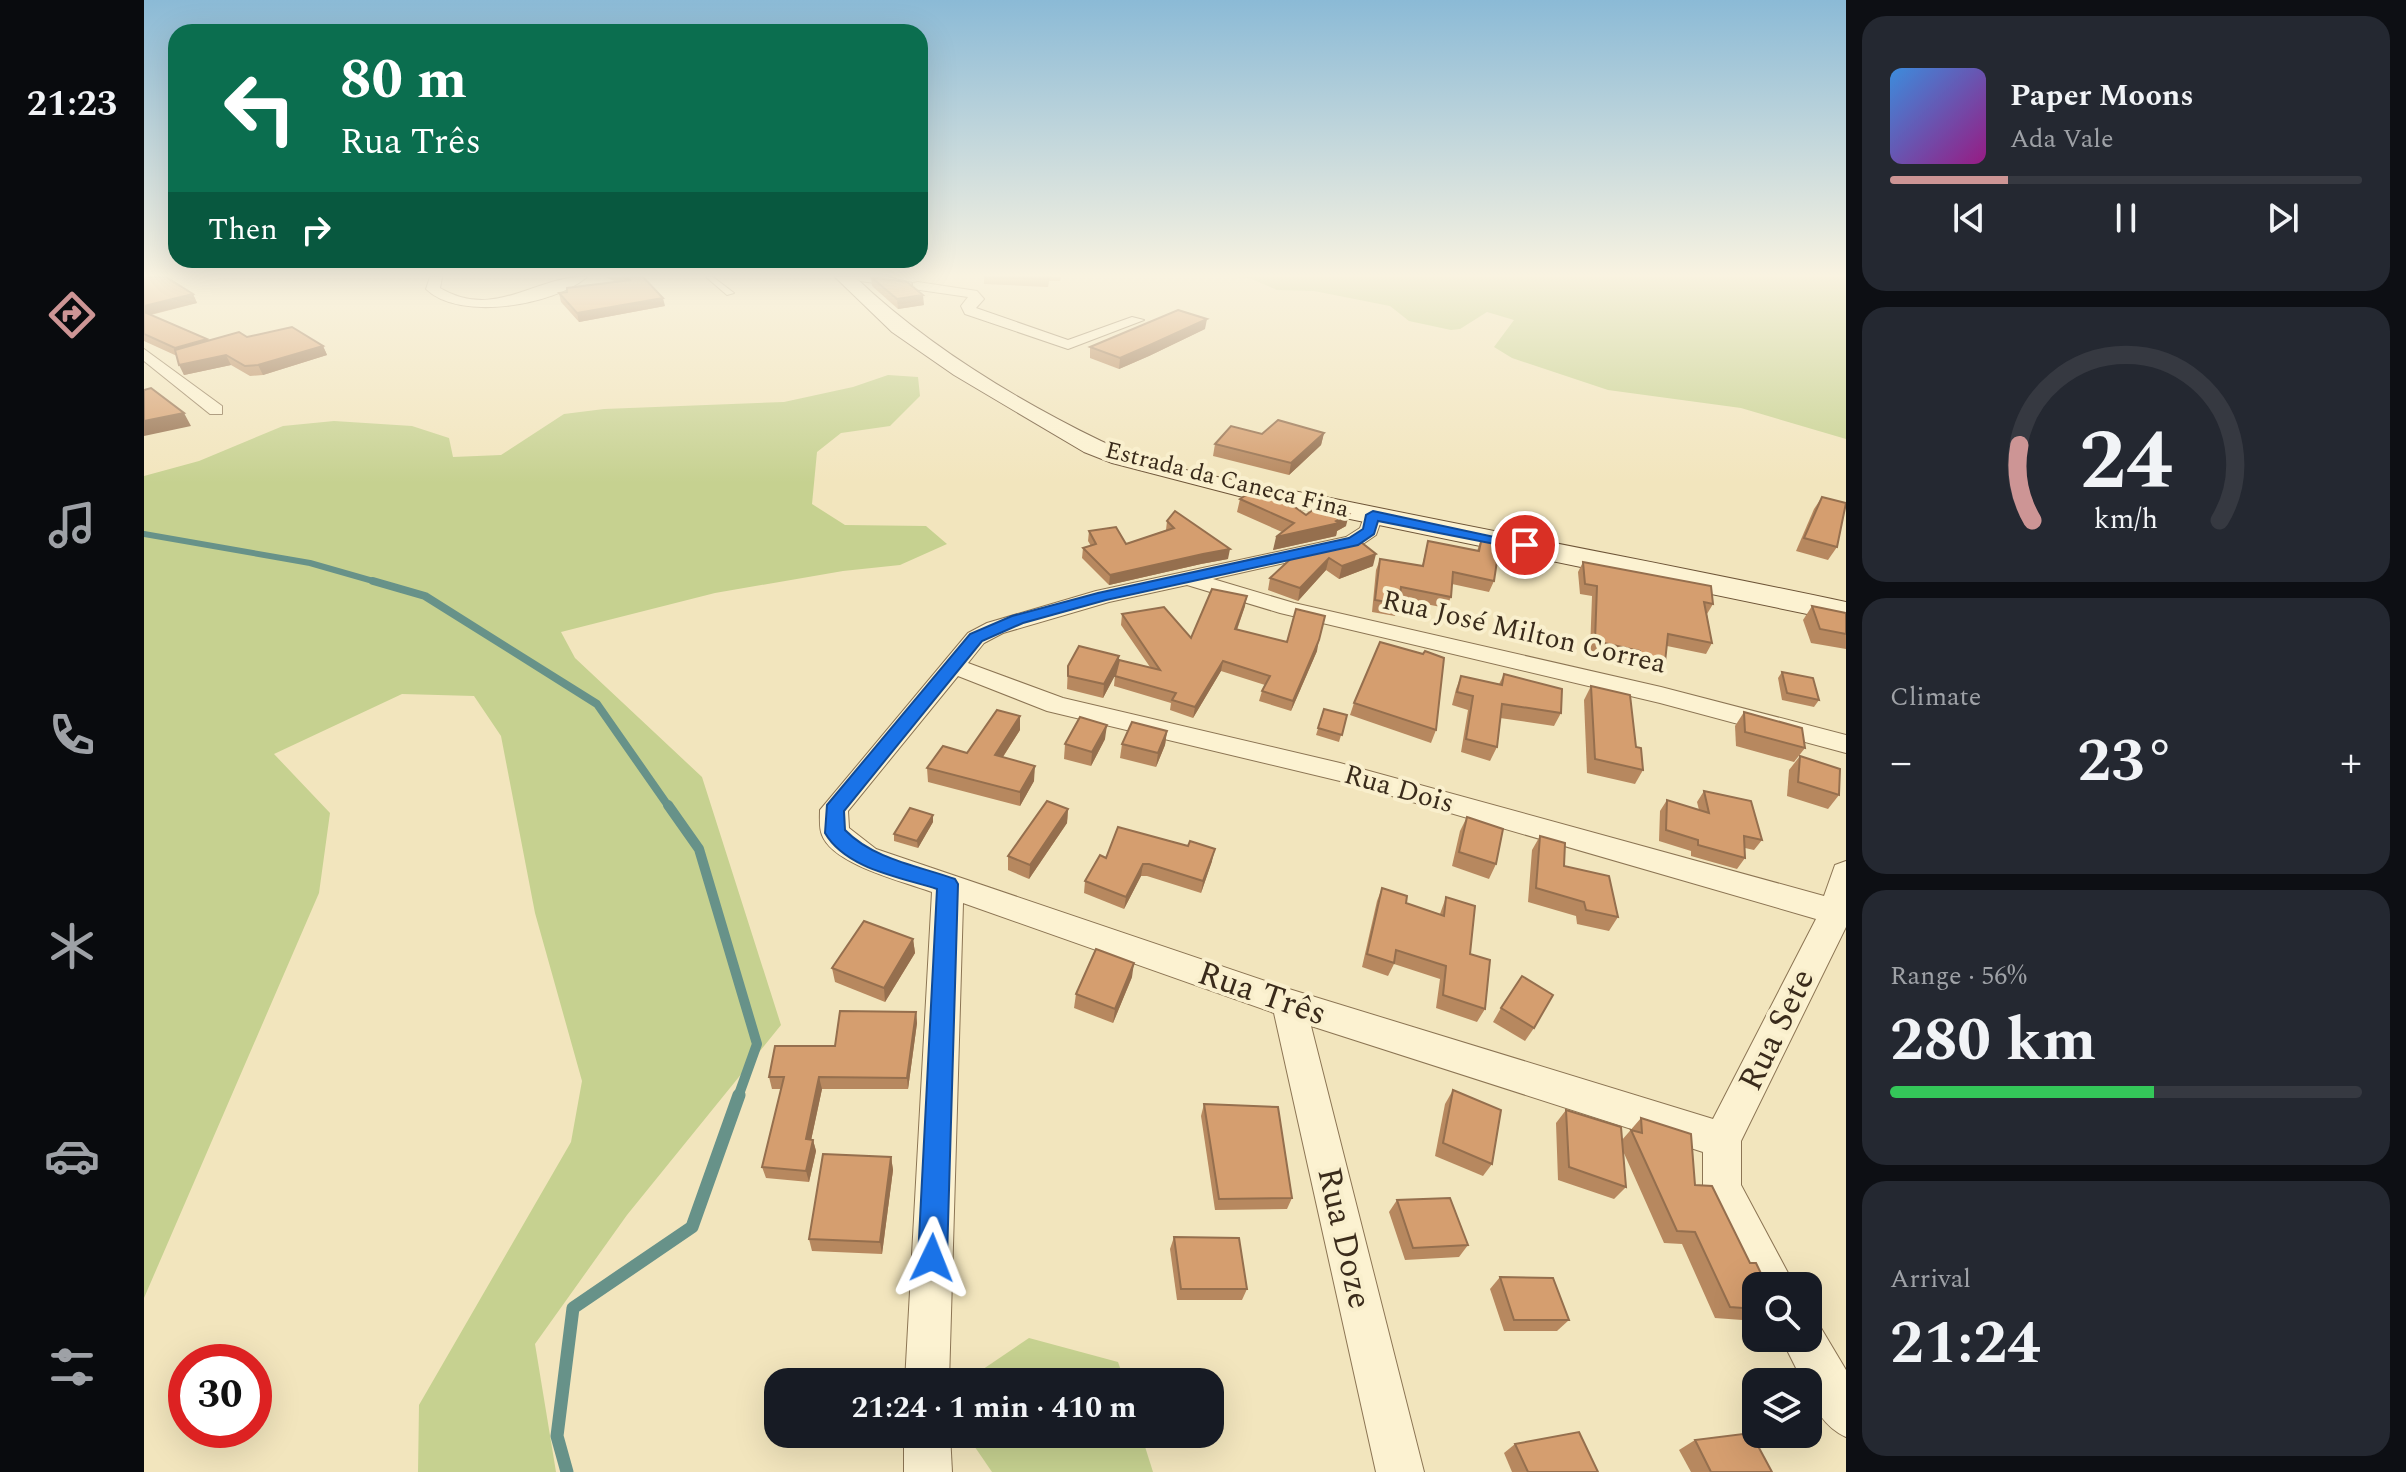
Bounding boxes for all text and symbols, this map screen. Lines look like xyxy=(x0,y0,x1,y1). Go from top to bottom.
text: 80 m xyxy=(340,38,467,123)
icon: left xyxy=(208,56,312,160)
text: Paper Moons xyxy=(2010,73,2194,119)
text: 21:23 xyxy=(27,77,117,132)
text: Rua Três xyxy=(340,115,481,170)
text: Ada Vale xyxy=(2010,119,2113,159)
icon: previous xyxy=(1947,196,1991,240)
icon: pause xyxy=(2104,196,2148,240)
icon: next xyxy=(2261,196,2305,240)
text: Then xyxy=(208,207,278,253)
icon: right xyxy=(294,208,338,252)
icon: directions xyxy=(44,287,100,343)
text: 24 xyxy=(2079,398,2173,525)
street label: Estrada da Caneca Fina xyxy=(1101,432,1353,528)
icon: music xyxy=(44,497,100,553)
text: km/h xyxy=(2094,498,2158,541)
pin xyxy=(1491,511,1559,579)
icon: arrive xyxy=(1503,523,1547,567)
street label: Rua José Milton Correa xyxy=(1378,578,1671,686)
text: Climate xyxy=(1890,677,1981,717)
icon: phone xyxy=(44,707,100,763)
text: 23° xyxy=(2077,716,2175,808)
text: − xyxy=(1890,729,1912,796)
text: + xyxy=(2340,729,2362,796)
street label: Rua Dois xyxy=(1339,753,1459,825)
icon: climate xyxy=(44,918,100,974)
street label: Rua Três xyxy=(1191,948,1333,1040)
text: Range · 56% xyxy=(1890,956,2027,996)
street label: Rua Sete xyxy=(1725,960,1829,1100)
text: 280 km xyxy=(1890,995,2096,1087)
icon: car xyxy=(44,1128,100,1184)
street label: Rua Doze xyxy=(1303,1162,1385,1314)
position arrow xyxy=(890,1216,974,1300)
text: Arrival xyxy=(1890,1259,1971,1299)
map controls xyxy=(1742,1272,1822,1448)
button: search xyxy=(1742,1272,1822,1352)
text: 21:24 xyxy=(1890,1298,2041,1390)
icon: filters xyxy=(44,1339,100,1395)
speed limit sign: 30 xyxy=(168,1344,272,1448)
button: layers xyxy=(1742,1368,1822,1448)
text: 21:24 · 1 min · 410 m xyxy=(851,1385,1137,1431)

